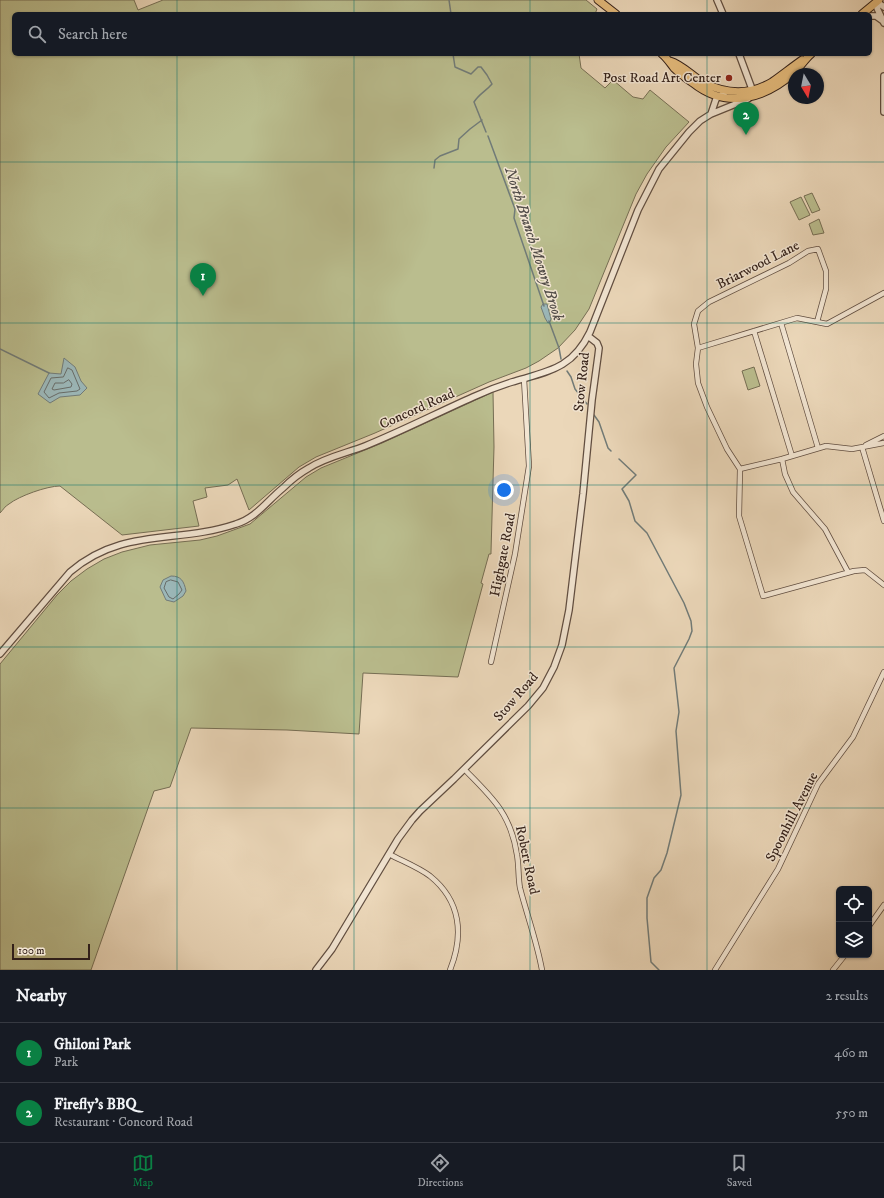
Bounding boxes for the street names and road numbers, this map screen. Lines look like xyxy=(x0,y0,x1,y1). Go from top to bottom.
street label: Briarwood Lane xyxy=(714,236,803,294)
street label: Stow Road xyxy=(570,351,594,413)
street label: Concord Road xyxy=(377,384,457,434)
street label: Highgate Road xyxy=(486,512,520,598)
street label: Stow Road xyxy=(490,669,542,725)
street label: Spoonhill Avenue xyxy=(762,769,822,865)
street label: Robert Road xyxy=(511,824,543,896)

